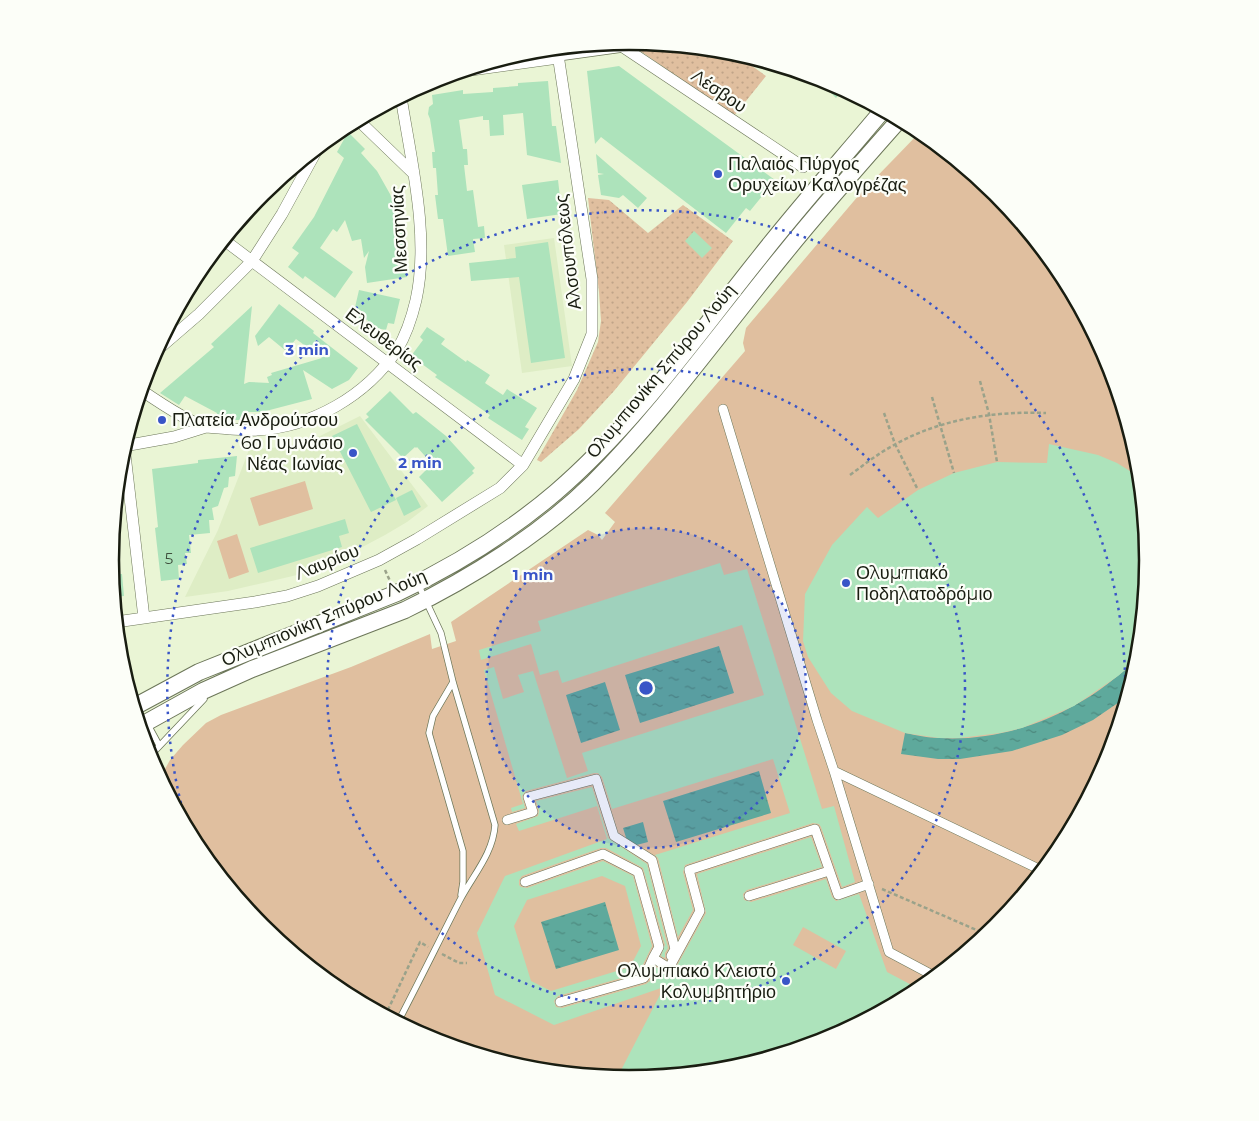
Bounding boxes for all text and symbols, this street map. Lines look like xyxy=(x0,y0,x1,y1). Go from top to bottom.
street label: Λέσβου xyxy=(687,65,751,117)
place label: Παλαιός Πύργος Ορυχείων Καλογρέζας xyxy=(728,153,907,196)
marker: Παλαιός Πύργος Ορυχείων Καλογρέζας xyxy=(712,168,724,180)
street label: Μεσσηνίας xyxy=(386,184,412,273)
street label: Αλσουπόλεως xyxy=(550,193,586,311)
street label: Ολυμπιονίκη Σπύρου Λούη xyxy=(582,279,740,463)
street label: Ελευθερίας xyxy=(341,303,427,375)
text: 3 min xyxy=(284,340,329,359)
place label: Πλατεία Ανδρούτσου xyxy=(172,409,338,431)
marker: Πλατεία Ανδρούτσου xyxy=(156,414,168,426)
place label: 6ο Γυμνάσιο Νέας Ιωνίας xyxy=(241,432,343,475)
marker: 6ο Γυμνάσιο Νέας Ιωνίας xyxy=(347,447,359,459)
text: 2 min xyxy=(398,453,442,472)
street label: Λαυρίου xyxy=(292,539,362,585)
house number: 5 xyxy=(165,549,173,568)
place label: Ολυμπιακό Ποδηλατοδρόμιο xyxy=(856,562,993,605)
street label: Ολυμπιονίκη Σπύρου Λούη xyxy=(218,565,430,671)
text: 1 min xyxy=(513,565,553,584)
marker: Ολυμπιακό Ποδηλατοδρόμιο xyxy=(840,577,852,589)
centre of rings xyxy=(637,679,655,697)
place label: Ολυμπιακό Κλειστό Κολυμβητήριο xyxy=(617,960,776,1003)
marker: Ολυμπιακό Κλειστό Κολυμβητήριο xyxy=(780,975,792,987)

